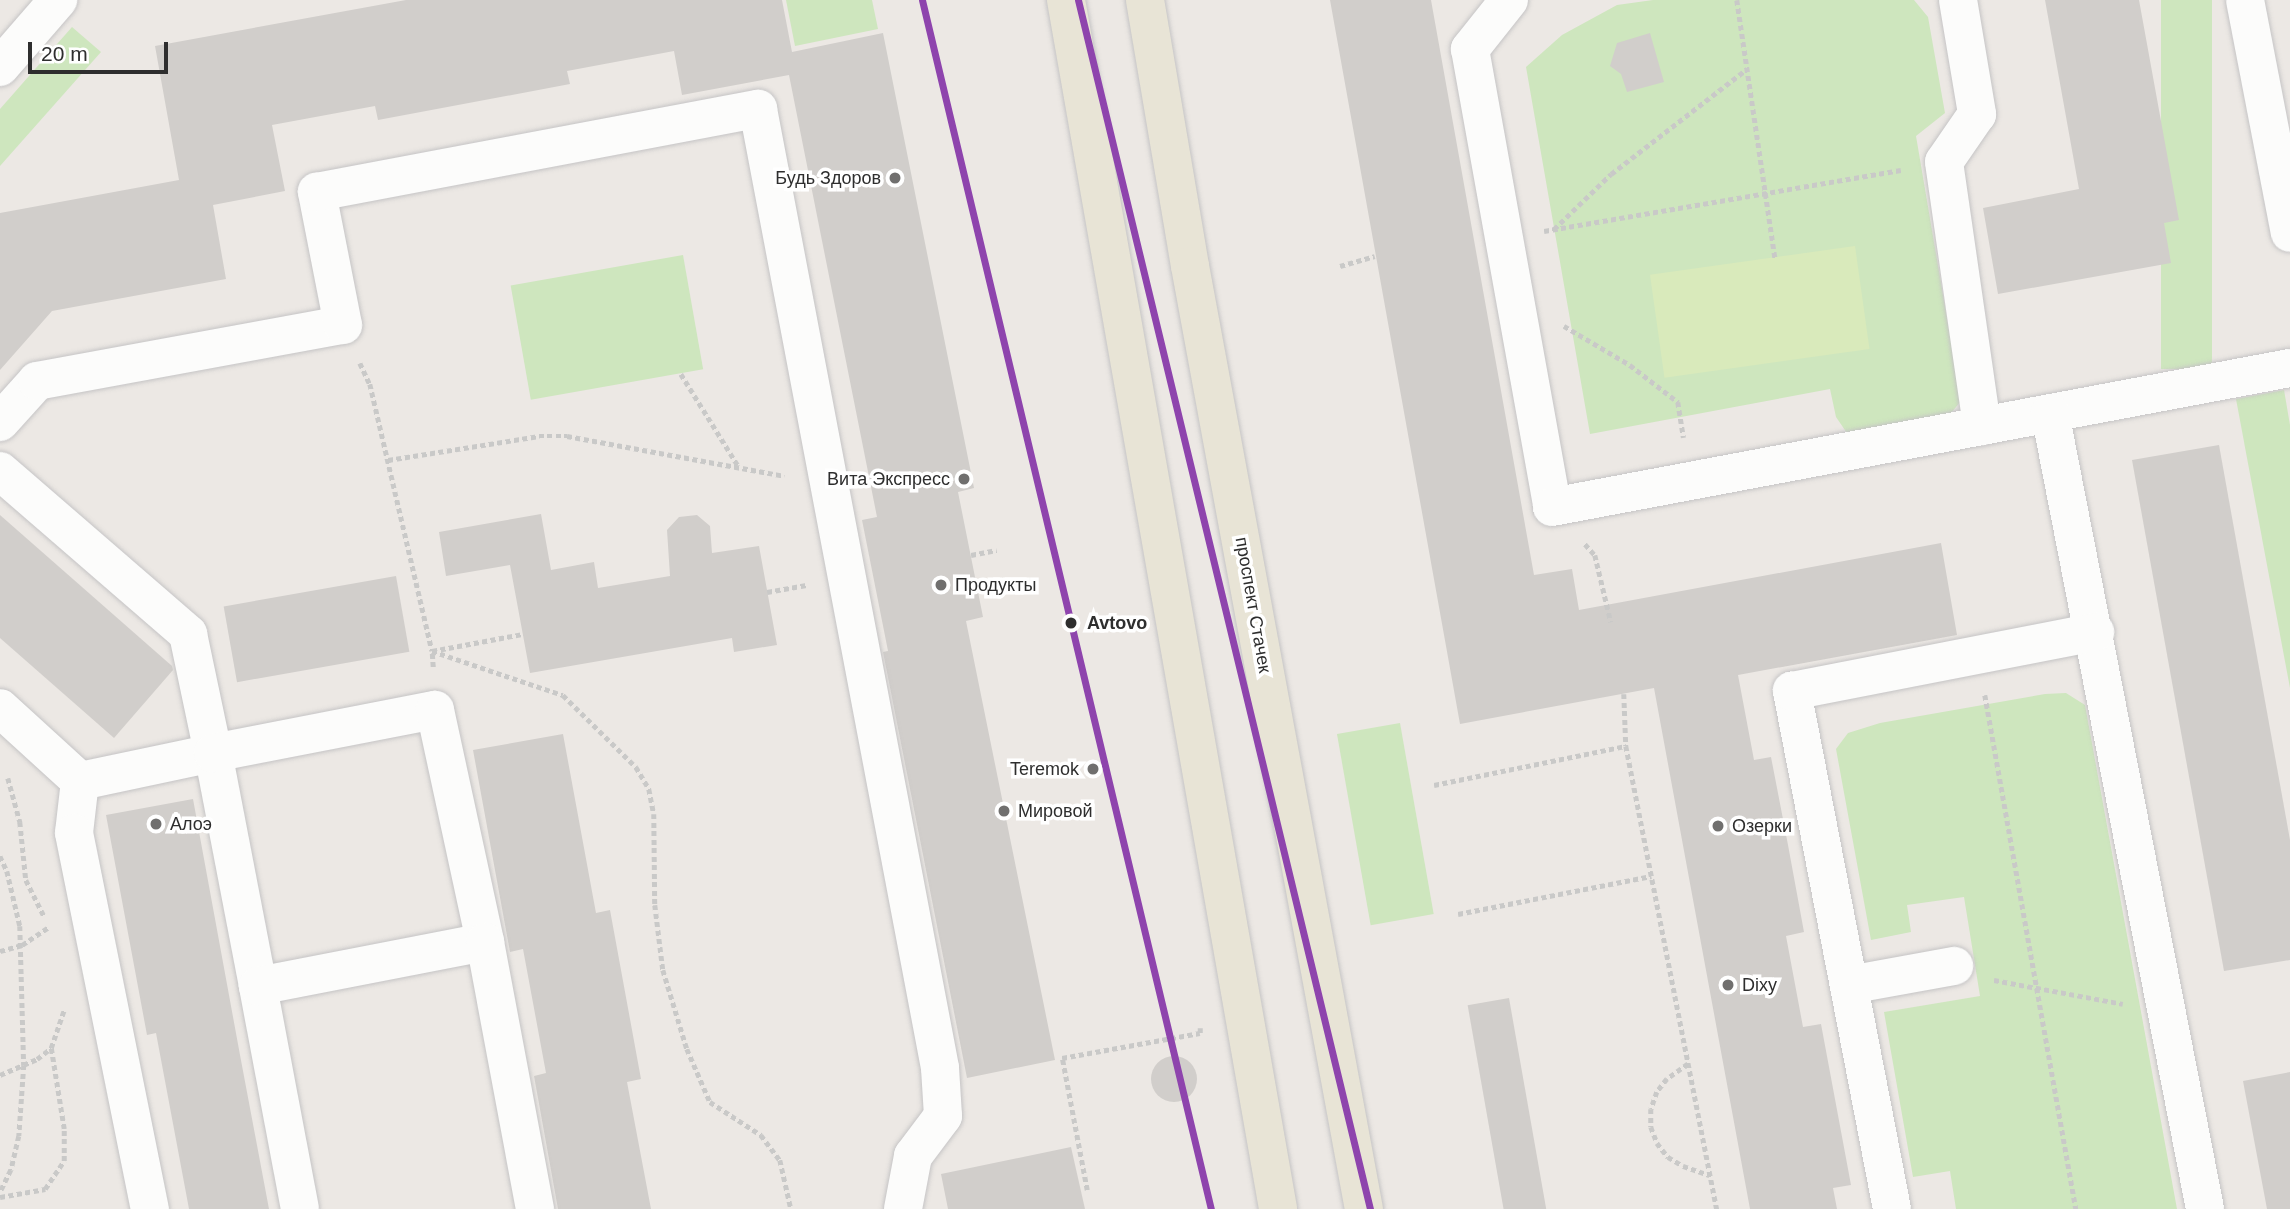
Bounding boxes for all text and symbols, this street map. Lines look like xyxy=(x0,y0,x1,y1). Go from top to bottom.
scale bar xyxy=(32,28,172,72)
text: 20 m xyxy=(41,42,88,65)
place label: Будь Здоров xyxy=(775,167,881,189)
marker: Будь Здоров xyxy=(887,170,903,186)
place label: Вита Экспресс xyxy=(827,468,950,490)
marker: Вита Экспресс xyxy=(956,471,972,487)
street label: проспект Стачек xyxy=(1230,535,1276,675)
place label: Продукты xyxy=(955,574,1036,596)
marker: Продукты xyxy=(933,577,949,593)
place label: Avtovo xyxy=(1087,612,1147,634)
marker: Avtovo xyxy=(1061,613,1081,633)
place label: Teremok xyxy=(1010,758,1079,780)
marker: Teremok xyxy=(1085,761,1101,777)
place label: Мировой xyxy=(1018,800,1092,822)
marker: Мировой xyxy=(996,803,1012,819)
place label: Алоэ xyxy=(170,813,212,835)
place label: Озерки xyxy=(1732,815,1792,837)
marker: Алоэ xyxy=(148,816,164,832)
marker: Озерки xyxy=(1710,818,1726,834)
place label: Dixy xyxy=(1742,974,1777,996)
marker: Dixy xyxy=(1720,977,1736,993)

